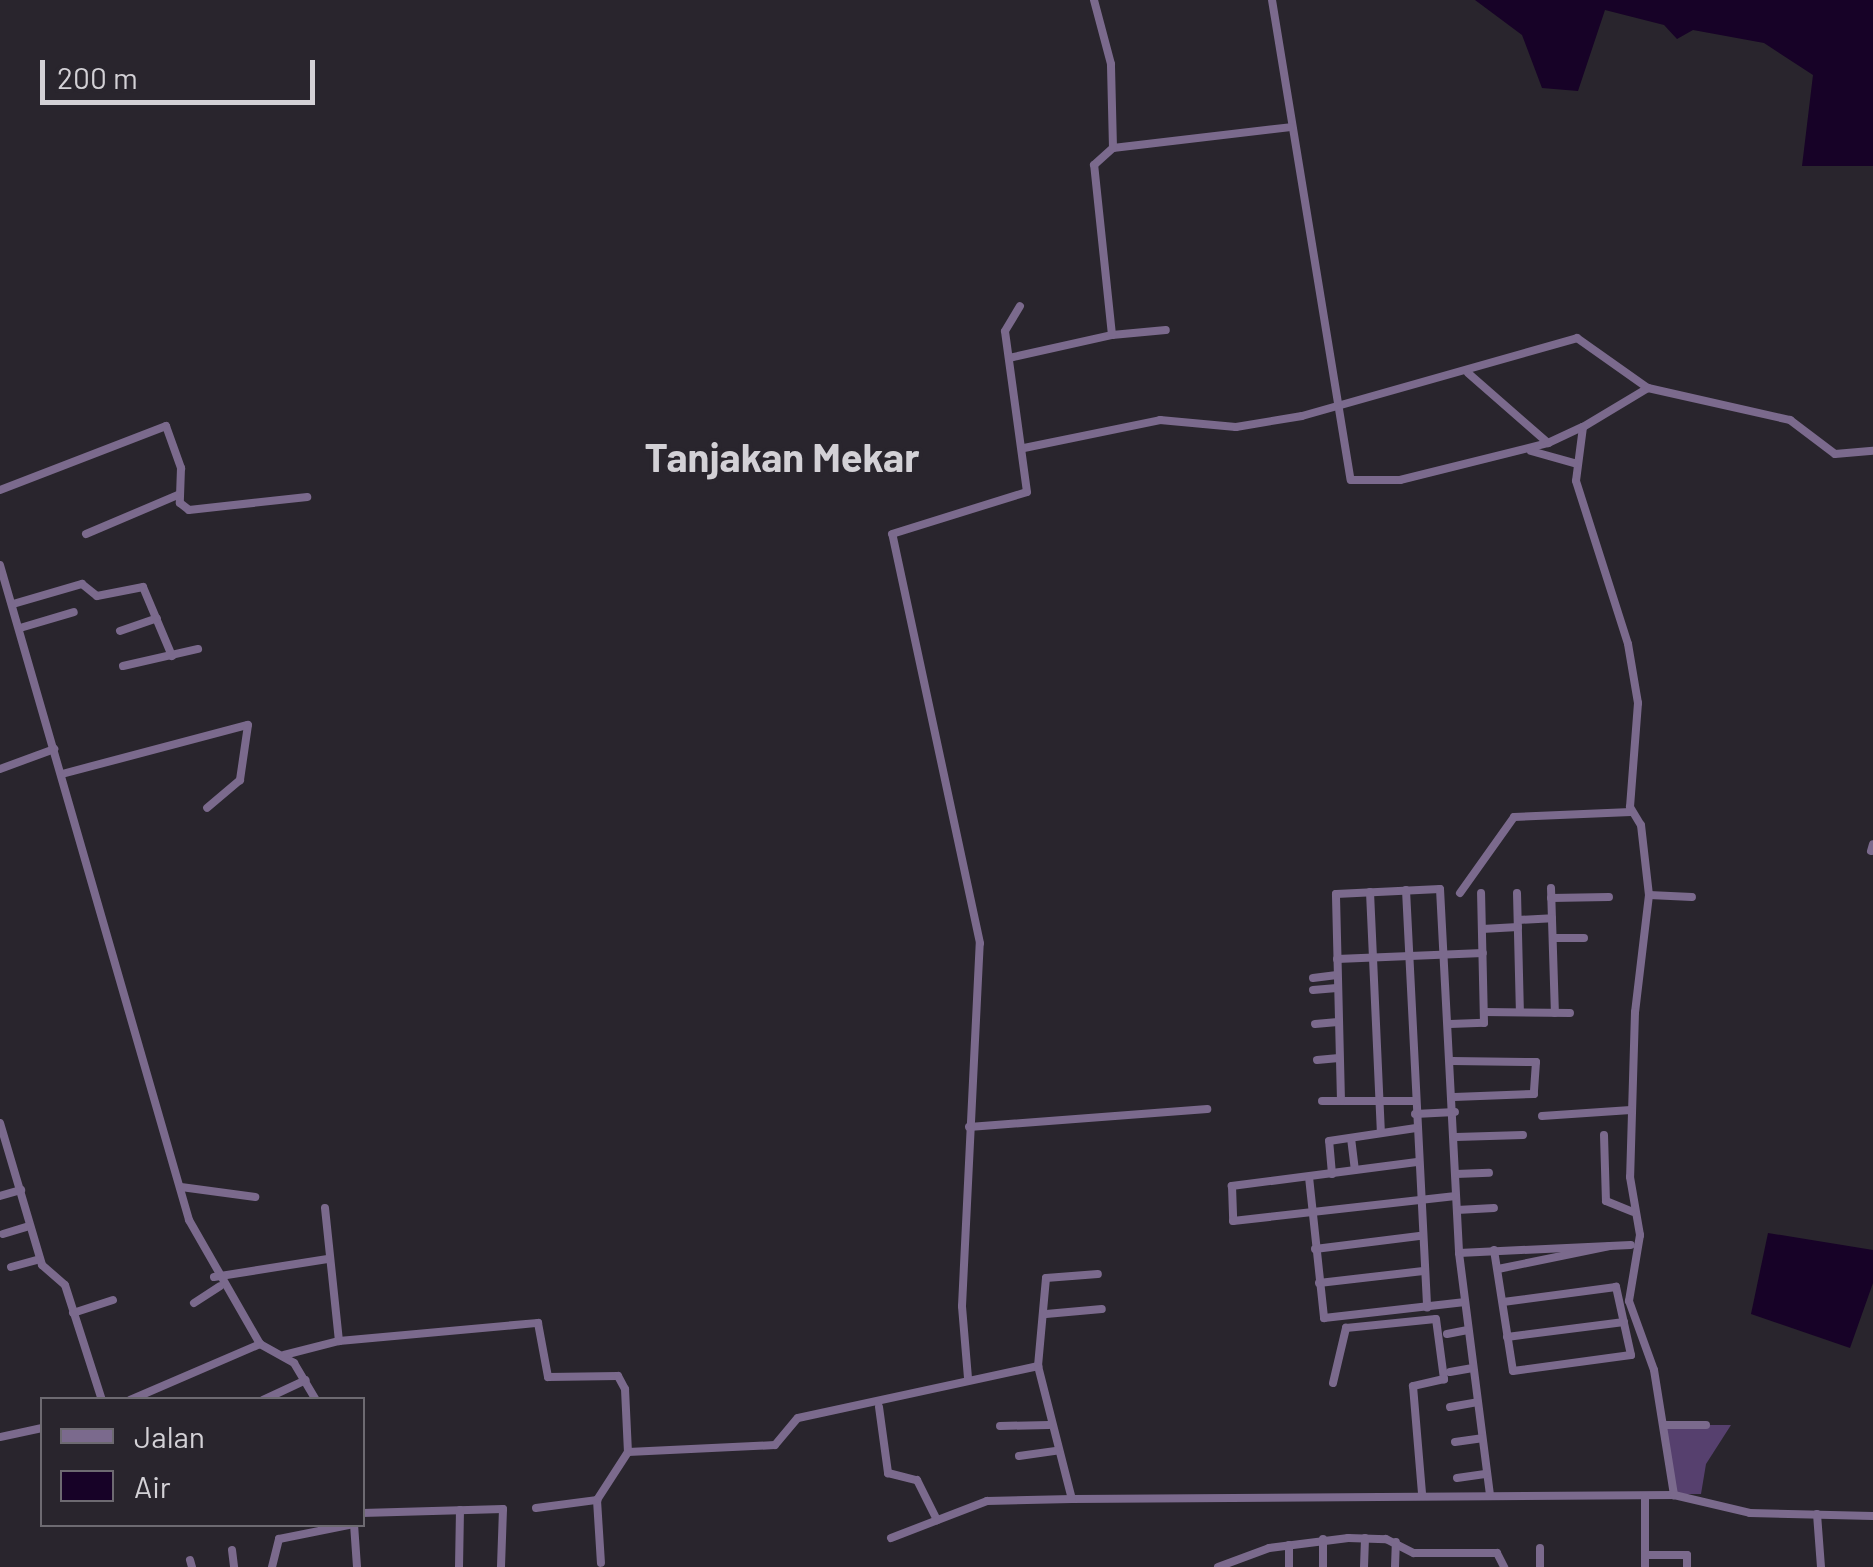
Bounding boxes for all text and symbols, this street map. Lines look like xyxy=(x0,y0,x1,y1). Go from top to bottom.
scale bar xyxy=(45,40,320,102)
text: 200 m xyxy=(57,59,138,95)
district label: Tanjakan Mekar xyxy=(645,432,919,480)
legend xyxy=(40,1397,365,1527)
text: Jalan xyxy=(134,1418,205,1454)
text: Air xyxy=(134,1468,171,1504)

